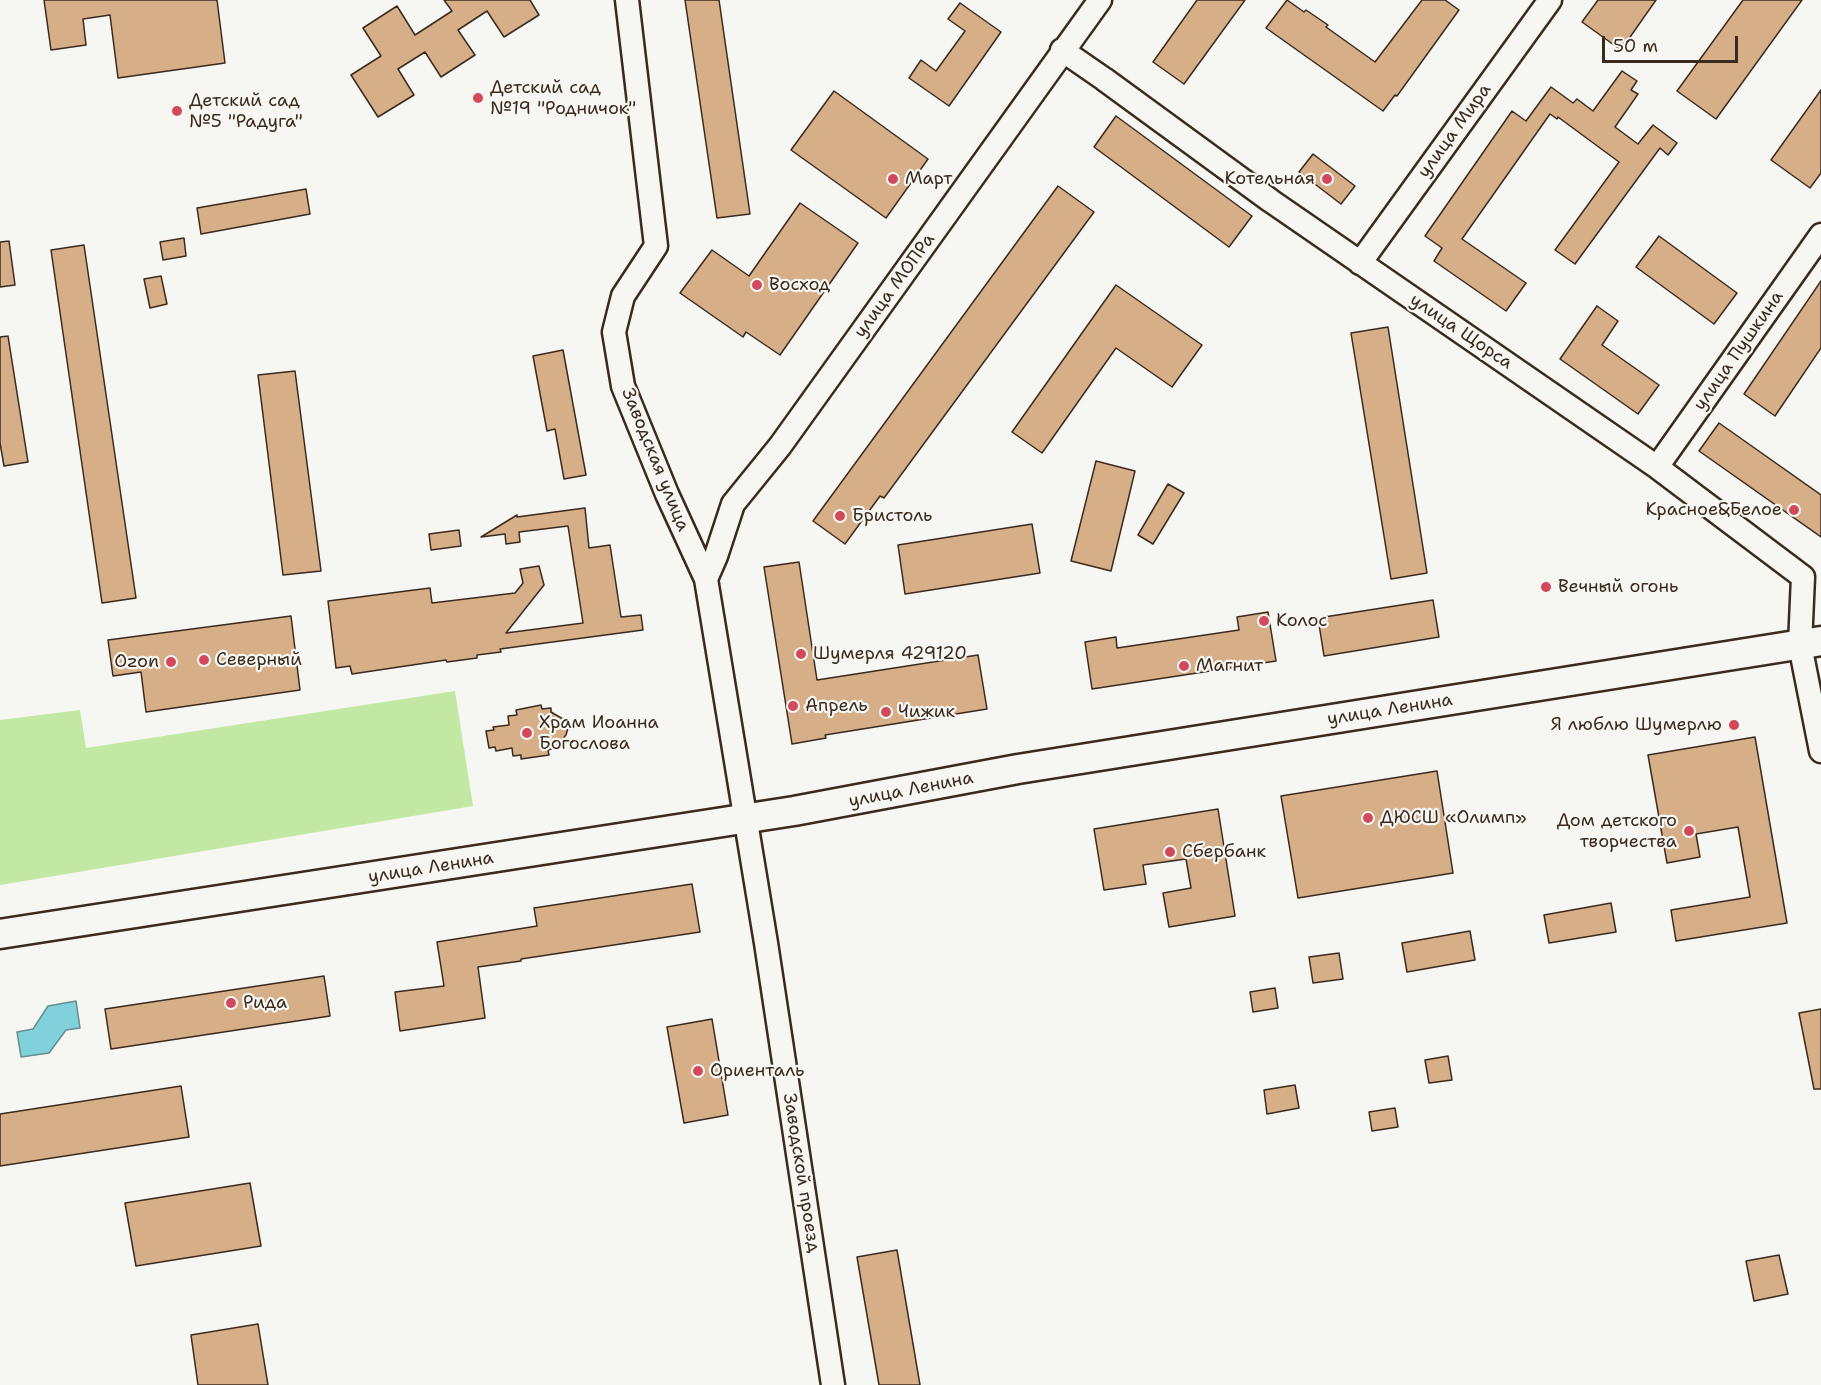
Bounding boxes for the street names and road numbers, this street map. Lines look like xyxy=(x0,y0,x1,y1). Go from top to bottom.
street label: улица Мира xyxy=(1414,80,1496,182)
street label: улица МОПРа xyxy=(850,230,940,342)
street label: улица Пушкина xyxy=(1690,287,1788,415)
street label: улица Щорса xyxy=(1405,290,1517,374)
street label: Заводская улица xyxy=(616,385,694,535)
street label: улица Ленина xyxy=(1326,689,1454,731)
street label: улица Ленина xyxy=(847,767,975,813)
street label: улица Ленина xyxy=(367,847,495,889)
street label: Заводской проезд xyxy=(778,1092,824,1254)

